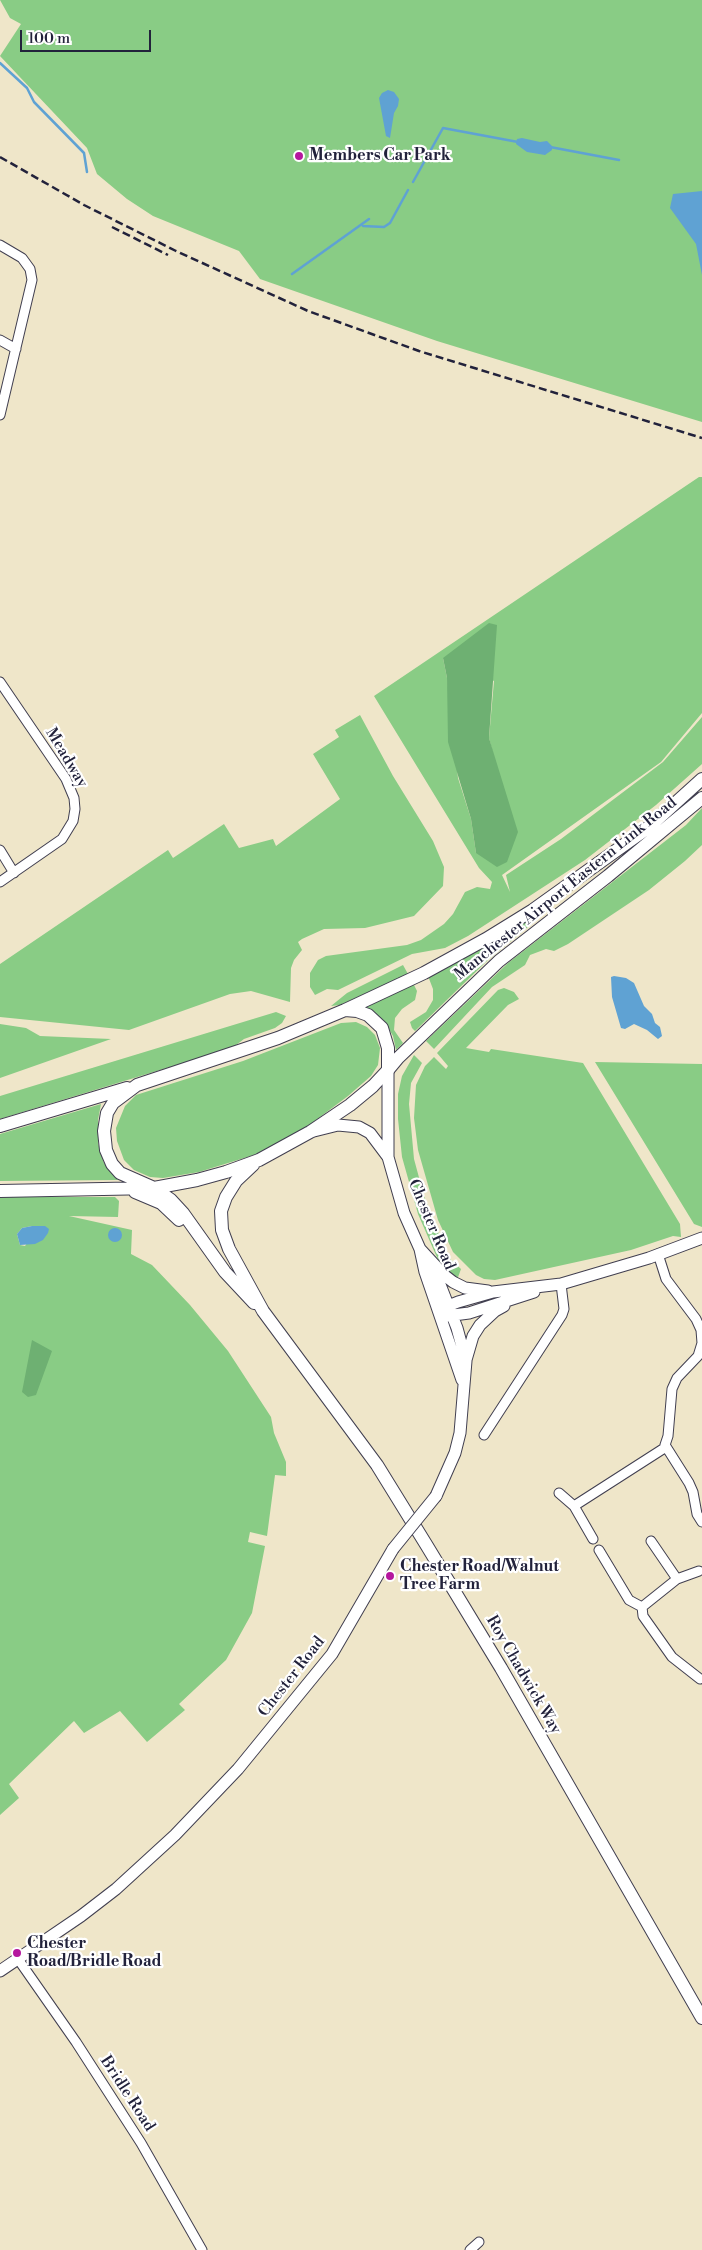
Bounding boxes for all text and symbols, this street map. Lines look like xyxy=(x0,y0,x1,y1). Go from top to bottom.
scale bar xyxy=(22,20,154,52)
text: 100 m xyxy=(28,29,70,48)
place label: Members Car Park xyxy=(309,146,451,166)
marker: Members Car Park xyxy=(293,150,305,162)
street label: Meadway xyxy=(41,725,91,791)
street label: Manchester Airport Eastern Link Road xyxy=(451,793,681,985)
street label: Chester Road xyxy=(403,1177,459,1273)
place label: Chester Road/Walnut Tree Farm xyxy=(400,1557,559,1595)
marker: Chester Road/Walnut Tree Farm xyxy=(384,1570,396,1582)
street label: Roy Chadwick Way xyxy=(481,1612,565,1738)
street label: Chester Road xyxy=(255,1633,329,1721)
place label: Chester Road/Bridle Road xyxy=(27,1934,162,1972)
marker: Chester Road/Bridle Road xyxy=(11,1947,23,1959)
street label: Bridle Road xyxy=(96,2053,158,2135)

